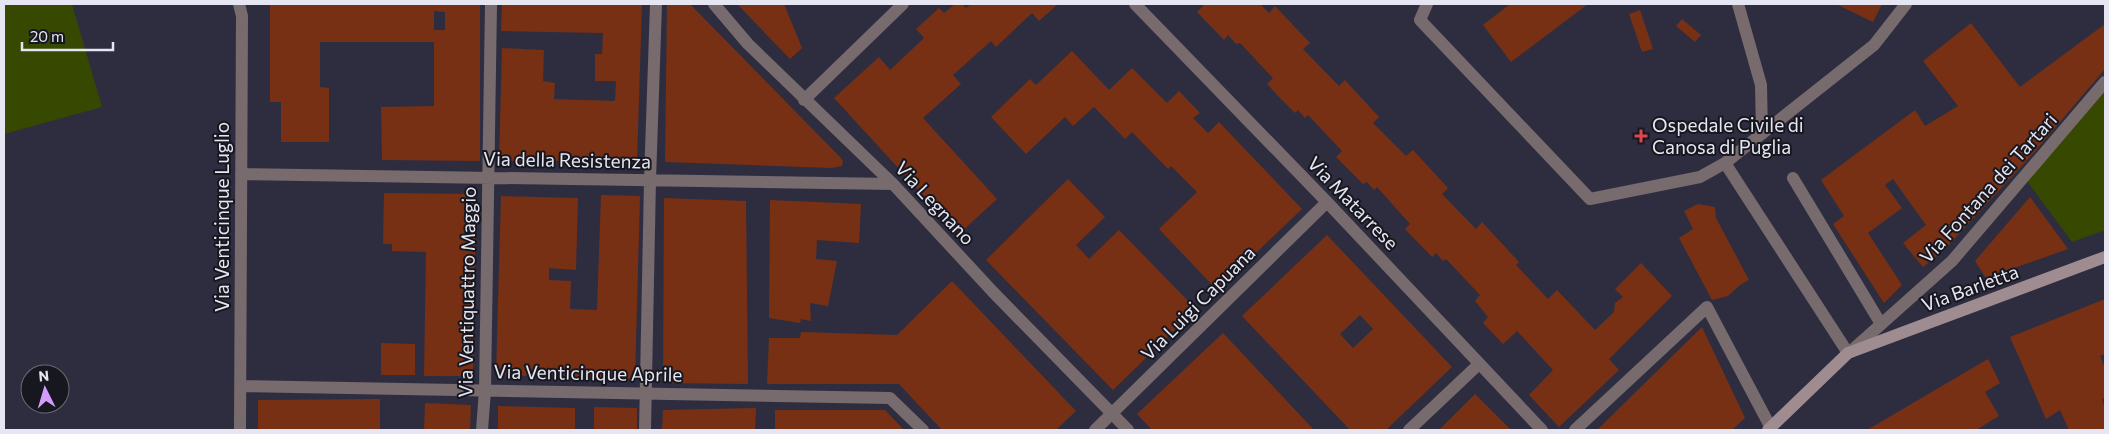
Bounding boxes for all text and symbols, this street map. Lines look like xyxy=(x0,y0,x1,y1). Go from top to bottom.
scale bar xyxy=(22,20,114,52)
text: 20 m xyxy=(30,27,64,45)
street label: Via Fontana dei Tartari xyxy=(1914,108,2061,268)
place label: Ospedale Civile di Canosa di Puglia xyxy=(1652,113,1804,158)
street label: Via Venticinque Luglio xyxy=(210,122,233,312)
marker: Ospedale Civile di Canosa di Puglia xyxy=(1634,129,1648,143)
street label: Via della Resistenza xyxy=(483,147,651,172)
street label: Via Matarrese xyxy=(1303,151,1404,254)
street label: Via Legnano xyxy=(891,156,980,249)
street label: Via Ventiquattro Maggio xyxy=(453,186,480,398)
street label: Via Luigi Capuana xyxy=(1136,241,1260,365)
street label: Via Barletta xyxy=(1918,259,2021,316)
street label: Via Venticinque Aprile xyxy=(493,359,683,386)
north arrow xyxy=(20,364,70,414)
text: N xyxy=(38,367,50,384)

